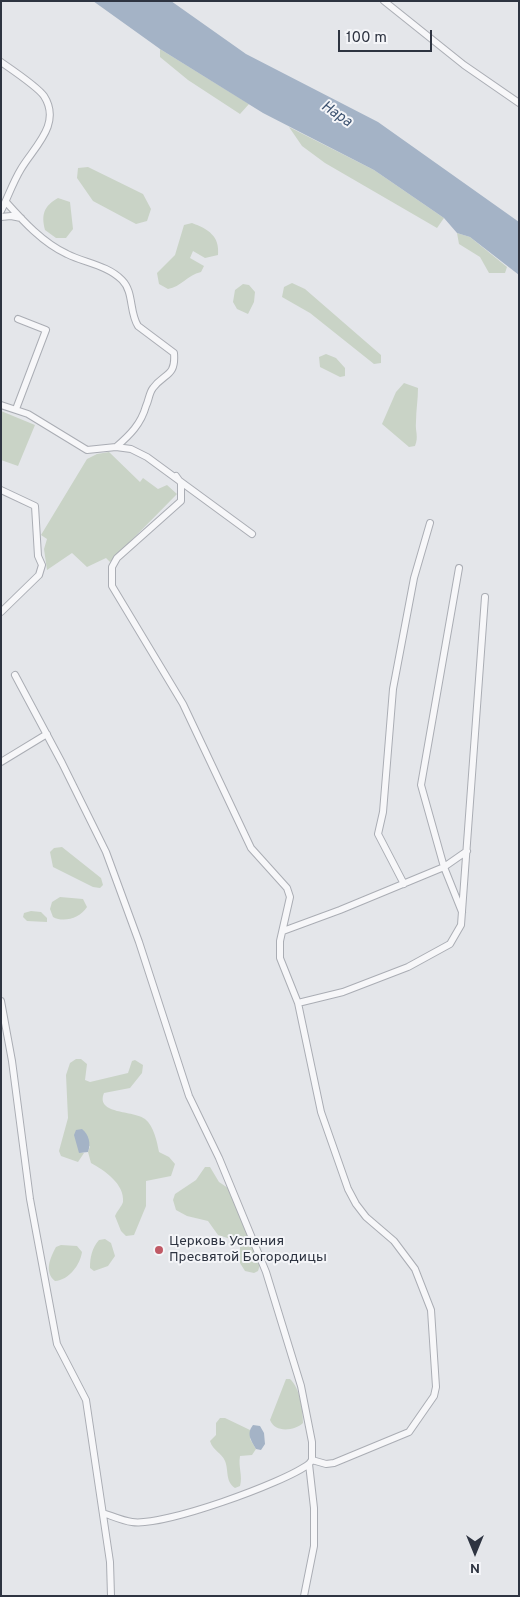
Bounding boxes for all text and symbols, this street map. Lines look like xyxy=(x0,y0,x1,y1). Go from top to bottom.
scale bar xyxy=(340,20,434,52)
text: 100 m xyxy=(346,29,387,48)
water label: Нара xyxy=(317,98,355,132)
place label: Церковь Успения Пресвятой Богородицы xyxy=(169,1234,327,1266)
marker: Церковь Успения Пресвятой Богородицы xyxy=(153,1244,165,1256)
north arrow xyxy=(450,1527,500,1577)
text: N xyxy=(470,1559,480,1576)

